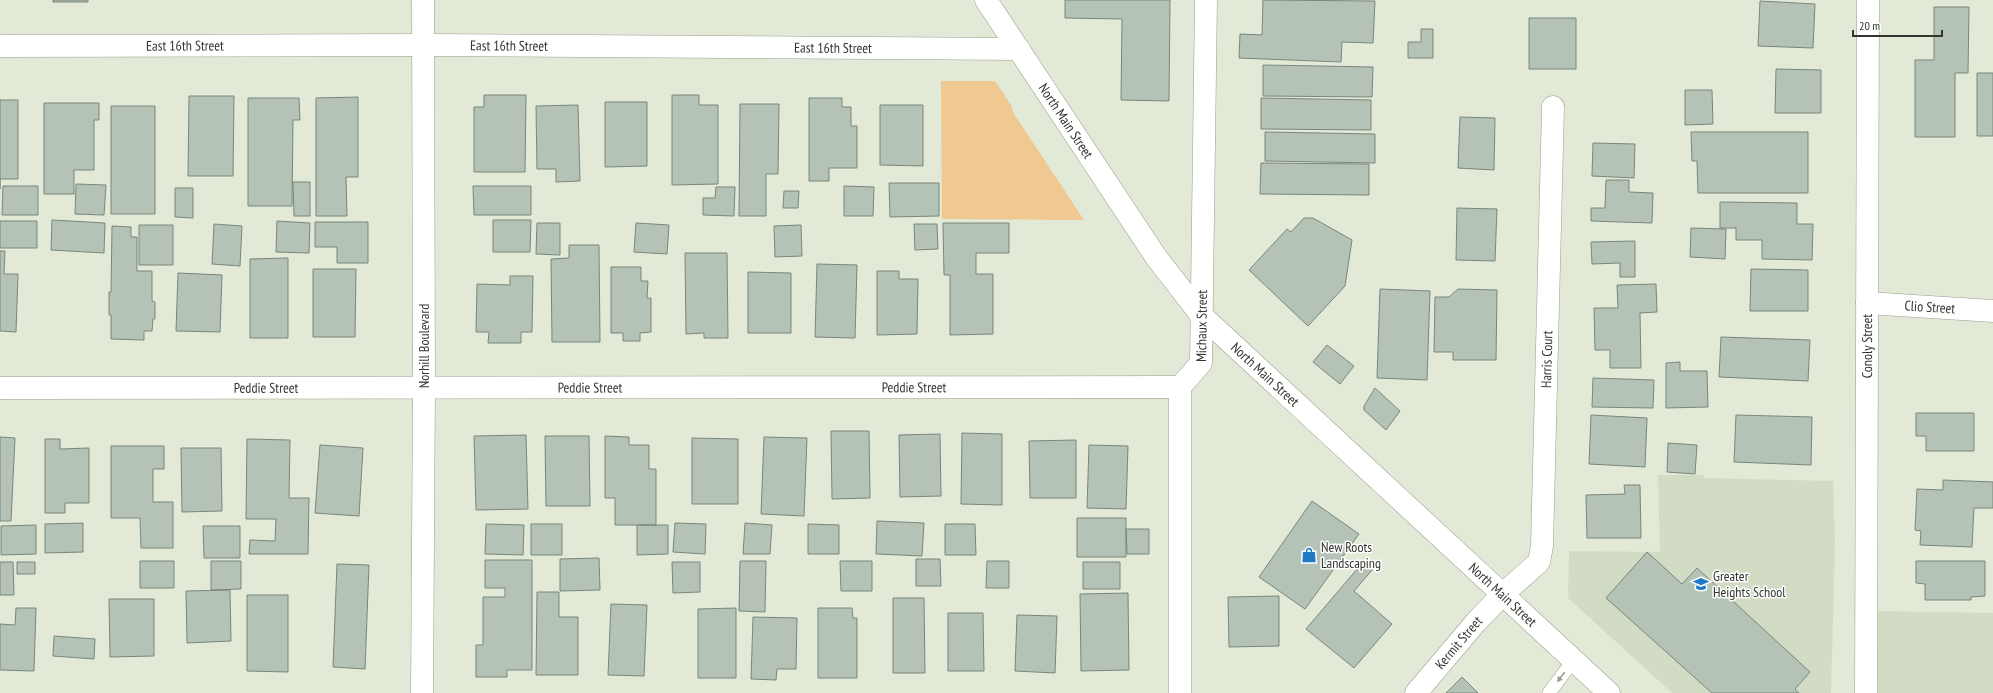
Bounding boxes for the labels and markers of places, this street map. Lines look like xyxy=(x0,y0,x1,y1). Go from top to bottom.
place label: New Roots Landscaping xyxy=(1321,538,1381,572)
shop icon: New Roots Landscaping xyxy=(1300,546,1318,564)
place label: Greater Heights School xyxy=(1713,567,1786,601)
school or university icon: Greater Heights School xyxy=(1692,575,1710,593)

